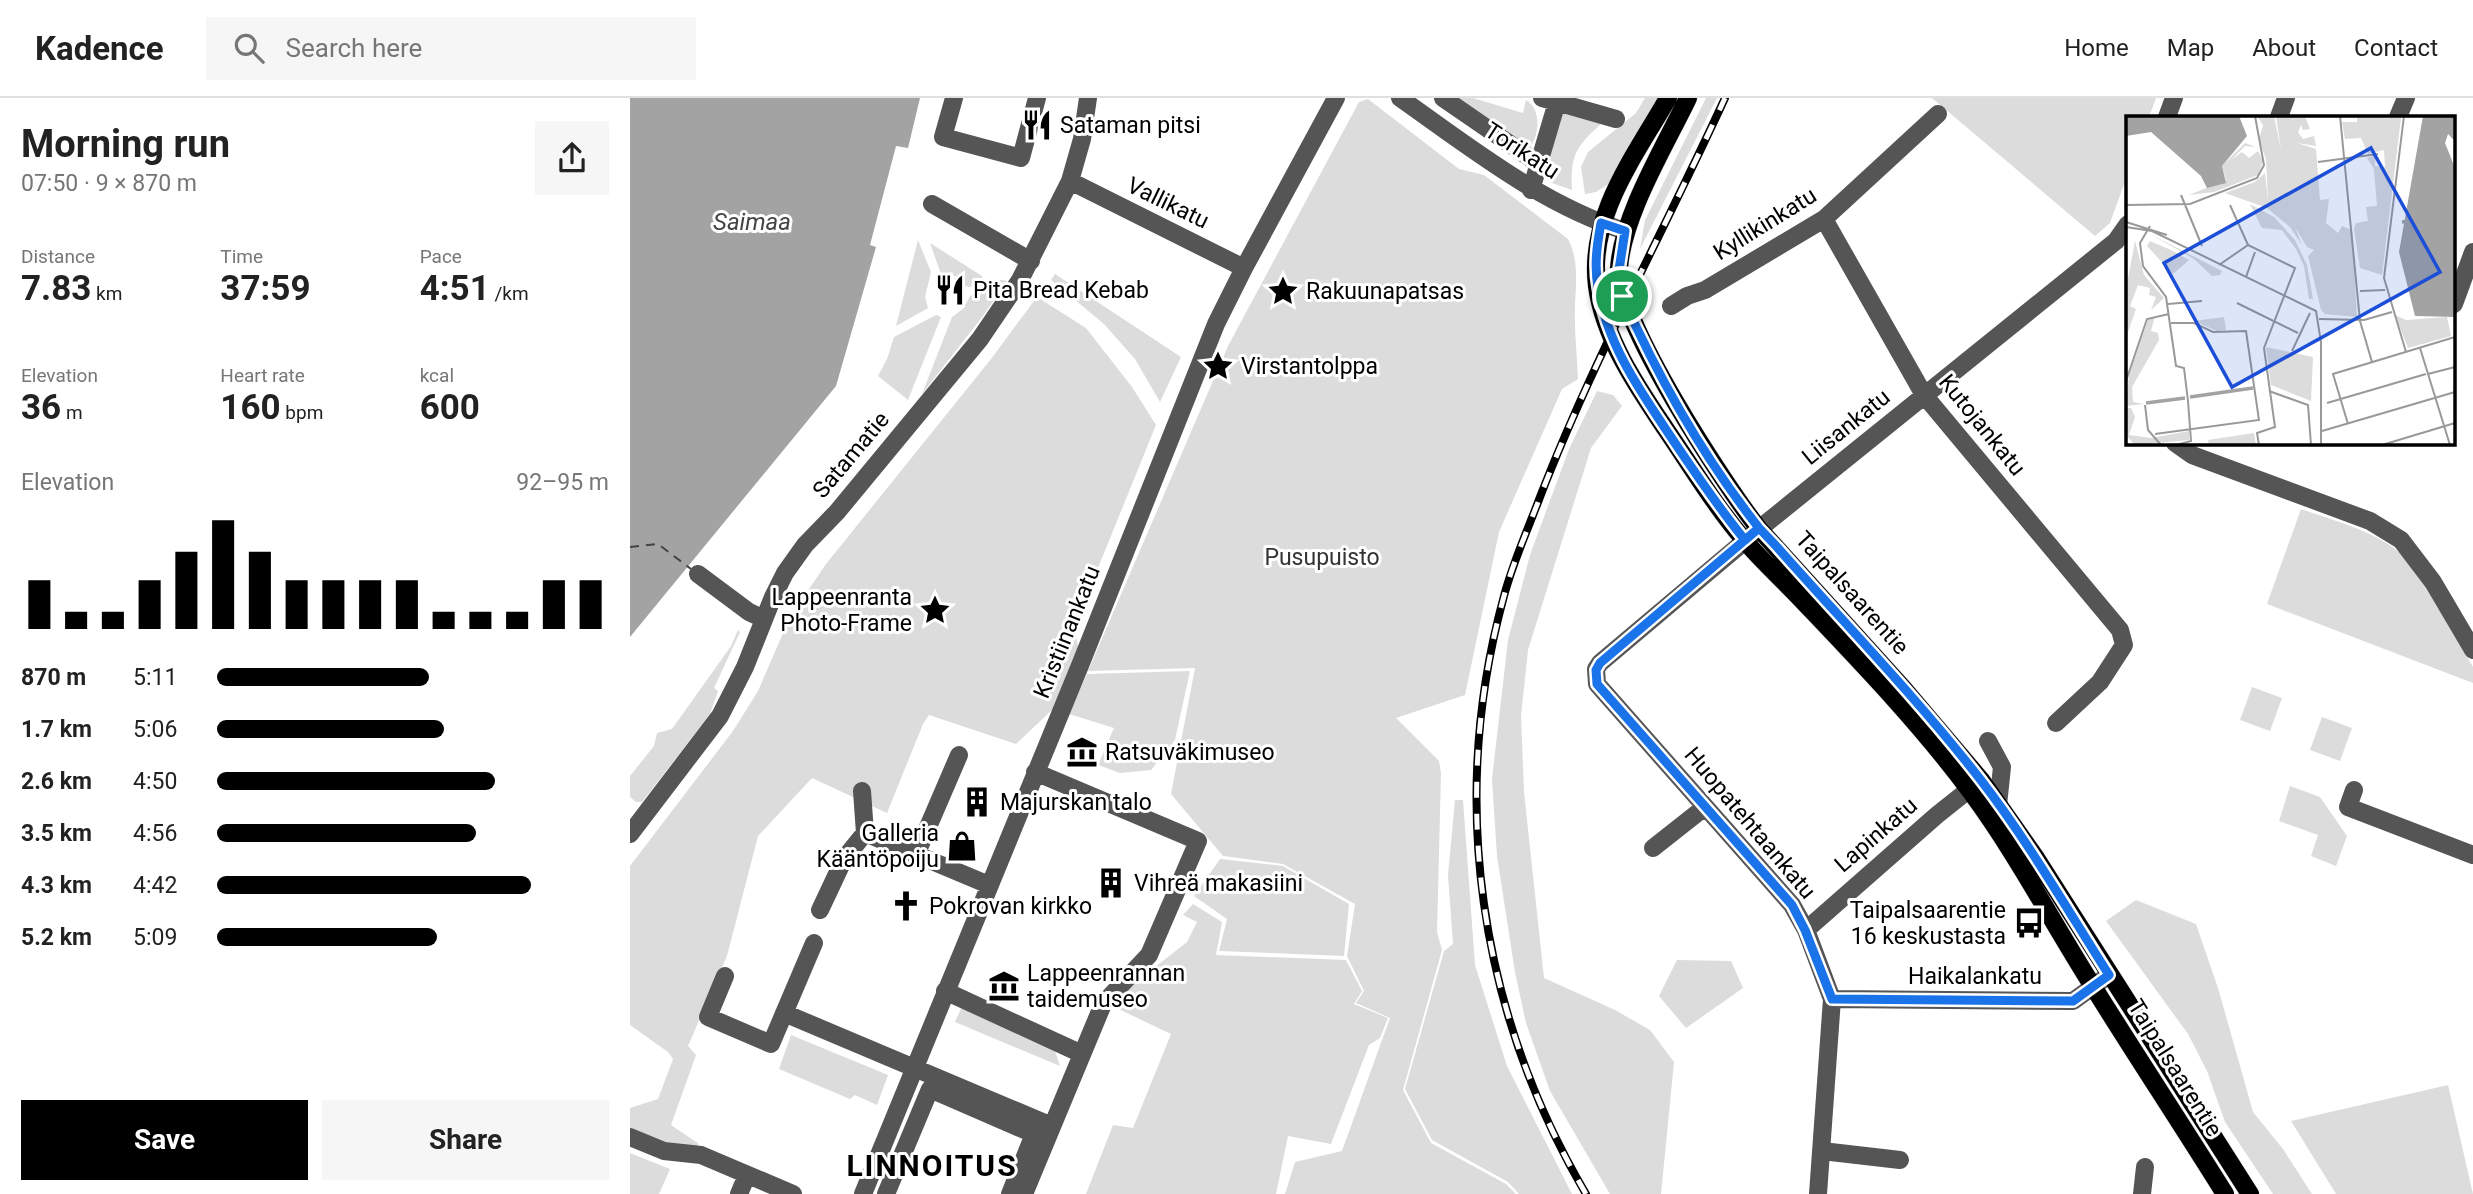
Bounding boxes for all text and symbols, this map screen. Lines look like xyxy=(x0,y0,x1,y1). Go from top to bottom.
search box xyxy=(206,17,696,80)
text: Kadence xyxy=(35,29,164,68)
icon: search xyxy=(230,29,268,67)
text: Search here xyxy=(286,33,422,63)
text: Home xyxy=(2064,34,2129,62)
text: Map xyxy=(2167,34,2214,62)
text: About xyxy=(2252,34,2316,62)
text: Contact xyxy=(2354,34,2438,62)
restaurant icon: Sataman pitsi xyxy=(1020,108,1054,142)
place label: Sataman pitsi xyxy=(1060,112,1201,139)
inset map xyxy=(2126,116,2456,444)
street label: Torikatu xyxy=(1480,117,1564,185)
button: share xyxy=(535,121,609,195)
text: Morning run xyxy=(21,122,230,166)
text: 07:50 · 9 × 870 m xyxy=(21,170,197,197)
street label: Vallikatu xyxy=(1123,172,1213,234)
street label: Kyllikinkatu xyxy=(1709,182,1821,266)
water label: Saimaa xyxy=(713,208,791,236)
text: Distance xyxy=(21,245,95,268)
text: Time xyxy=(220,245,263,268)
text: Pace xyxy=(420,245,462,268)
pin xyxy=(1592,266,1652,326)
text: 7.83 xyxy=(21,268,91,309)
text: 37:59 xyxy=(220,268,311,309)
text: 4:51 xyxy=(420,268,490,309)
restaurant icon: Pita Bread Kebab xyxy=(933,273,967,307)
place icon: Rakuunapatsas xyxy=(1266,274,1300,308)
place label: Pita Bread Kebab xyxy=(973,277,1149,304)
icon: arrive xyxy=(1603,277,1641,315)
place label: Rakuunapatsas xyxy=(1306,278,1464,305)
text: km xyxy=(91,282,122,305)
text: /km xyxy=(490,282,529,305)
place icon: Virstantolppa xyxy=(1201,349,1235,383)
place label: Virstantolppa xyxy=(1241,353,1378,380)
text: Elevation xyxy=(21,364,98,387)
text: Heart rate xyxy=(220,364,305,387)
text: kcal xyxy=(420,364,454,387)
street label: Kutojankatu xyxy=(1933,369,2031,481)
street label: Liisankatu xyxy=(1797,383,1895,471)
text: 36 xyxy=(21,387,61,428)
text: 160 xyxy=(220,387,281,428)
text: 600 xyxy=(420,387,480,428)
text: m xyxy=(61,401,83,424)
text: bpm xyxy=(281,401,323,424)
street label: Satamatie xyxy=(807,406,895,504)
text: Elevation xyxy=(21,469,114,496)
text: 92–95 m xyxy=(516,469,609,496)
street label: Taipalsaarentie xyxy=(1790,526,1914,660)
park label: Pusupuisto xyxy=(1264,544,1380,571)
street label: Kristiinankatu xyxy=(1028,562,1106,702)
place label: Lappeenranta Photo-Frame xyxy=(772,584,912,637)
place icon: Lappeenranta Photo-Frame xyxy=(918,593,952,627)
text: 870 m xyxy=(21,664,86,691)
text: 5:11 xyxy=(133,664,177,691)
text: 1.7 km xyxy=(21,716,92,743)
text: 5:06 xyxy=(133,716,177,743)
museum icon: Ratsuväkimuseo xyxy=(1065,735,1099,769)
place label: Ratsuväkimuseo xyxy=(1105,739,1275,766)
street label: Huopatehtaankatu xyxy=(1679,742,1821,904)
text: 2.6 km xyxy=(21,768,92,795)
text: 4:50 xyxy=(133,768,177,795)
building icon: Majurskan talo xyxy=(960,785,994,819)
place label: Majurskan talo xyxy=(1000,789,1152,816)
street label: Lapinkatu xyxy=(1829,792,1923,878)
text: 3.5 km xyxy=(21,820,92,847)
text: 4:56 xyxy=(133,820,177,847)
place label: Galleria Kääntöpoiju xyxy=(817,820,939,873)
shop icon: Galleria Kääntöpoiju xyxy=(945,829,979,863)
building icon: Vihreä makasiini xyxy=(1094,866,1128,900)
place label: Vihreä makasiini xyxy=(1134,870,1303,897)
text: 4.3 km xyxy=(21,872,92,899)
text: 4:42 xyxy=(133,872,177,899)
church icon: Pokrovan kirkko xyxy=(889,889,923,923)
place label: Pokrovan kirkko xyxy=(929,893,1092,920)
place label: Taipalsaarentie 16 keskustasta xyxy=(1850,897,2006,950)
bus stop icon: Taipalsaarentie 16 keskustasta xyxy=(2012,906,2046,940)
text: 5.2 km xyxy=(21,924,92,951)
text: 5:09 xyxy=(133,924,177,951)
place label: Lappeenrannan taidemuseo xyxy=(1027,960,1185,1013)
street label: Haikalankatu xyxy=(1908,963,2042,990)
museum icon: Lappeenrannan taidemuseo xyxy=(987,969,1021,1003)
street label: Taipalsaarentie xyxy=(2122,995,2228,1141)
button: Save xyxy=(21,1100,308,1180)
button: Share xyxy=(322,1100,609,1180)
district label: LINNOITUS xyxy=(846,1148,1018,1183)

